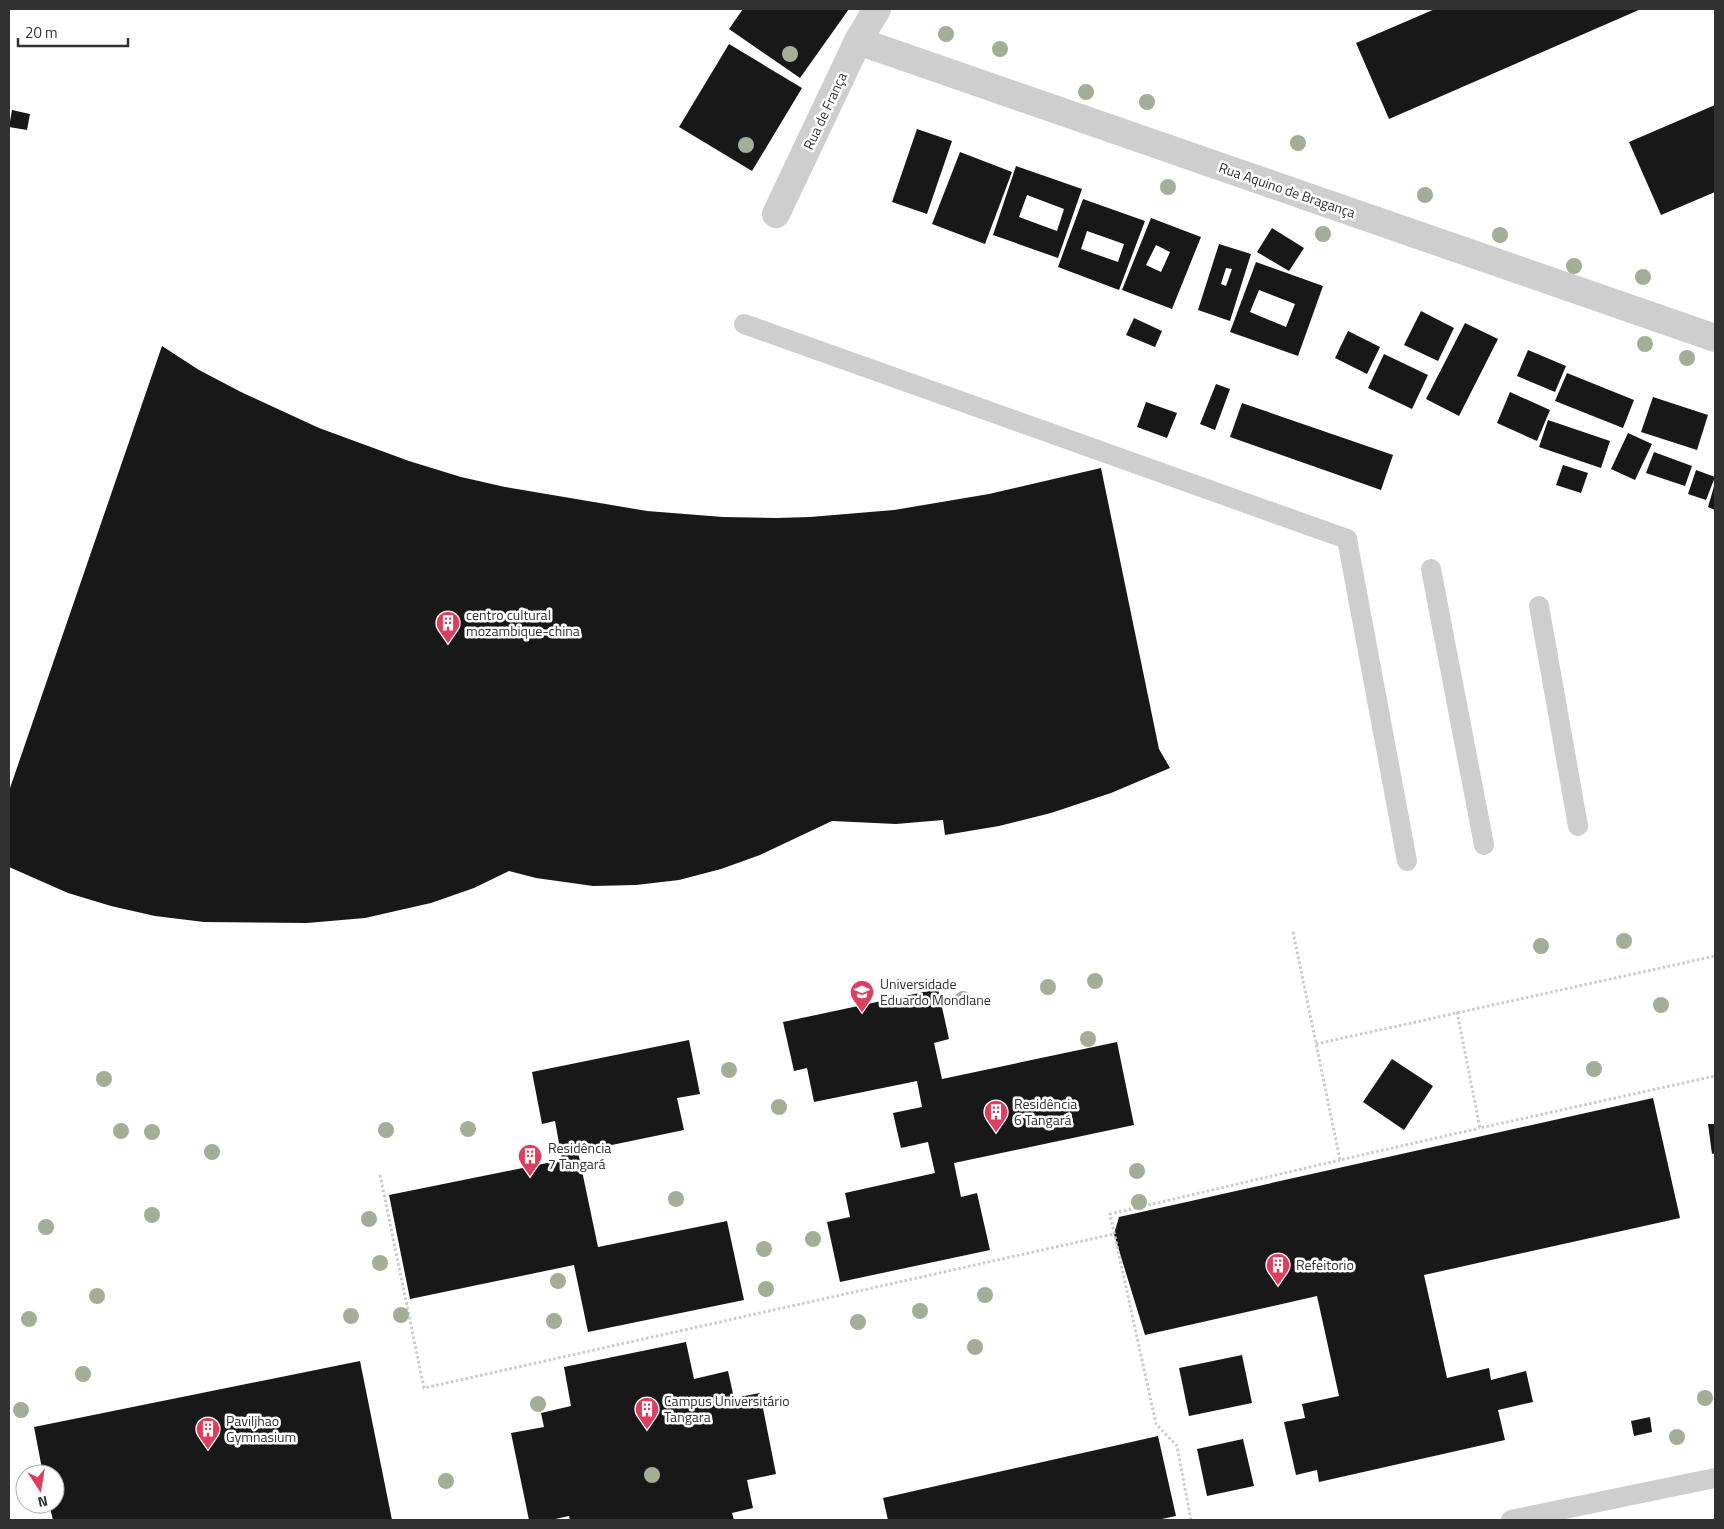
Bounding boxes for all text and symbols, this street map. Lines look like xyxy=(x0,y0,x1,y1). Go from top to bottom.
scale bar xyxy=(18,15,128,47)
text: 20 m xyxy=(25,21,58,44)
street label: Rua de França xyxy=(797,69,852,153)
street label: Rua Aquino de Bragança xyxy=(1216,156,1358,223)
place label: centro cultural mozambique-china xyxy=(466,604,580,641)
building icon: centro cultural mozambique-china xyxy=(435,610,461,644)
place label: Universidade Eduardo Mondlane xyxy=(880,973,991,1010)
school or university icon: Universidade Eduardo Mondlane xyxy=(849,979,875,1013)
place label: Residência 6 Tangará xyxy=(1014,1093,1077,1130)
building icon: Residência 6 Tangará xyxy=(983,1099,1009,1133)
place label: Residência 7 Tangará xyxy=(548,1137,611,1174)
building icon: Residência 7 Tangará xyxy=(517,1143,543,1177)
building icon: Refeitorio xyxy=(1265,1252,1291,1286)
place label: Refeitorio xyxy=(1296,1254,1354,1275)
place label: Campus Universitário Tangara xyxy=(664,1390,790,1427)
building icon: Campus Universitário Tangara xyxy=(634,1396,660,1430)
place label: Paviljhao Gymnasium xyxy=(226,1410,296,1447)
building icon: Paviljhao Gymnasium xyxy=(195,1416,221,1450)
north arrow xyxy=(15,1464,65,1514)
text: N xyxy=(36,1491,50,1513)

